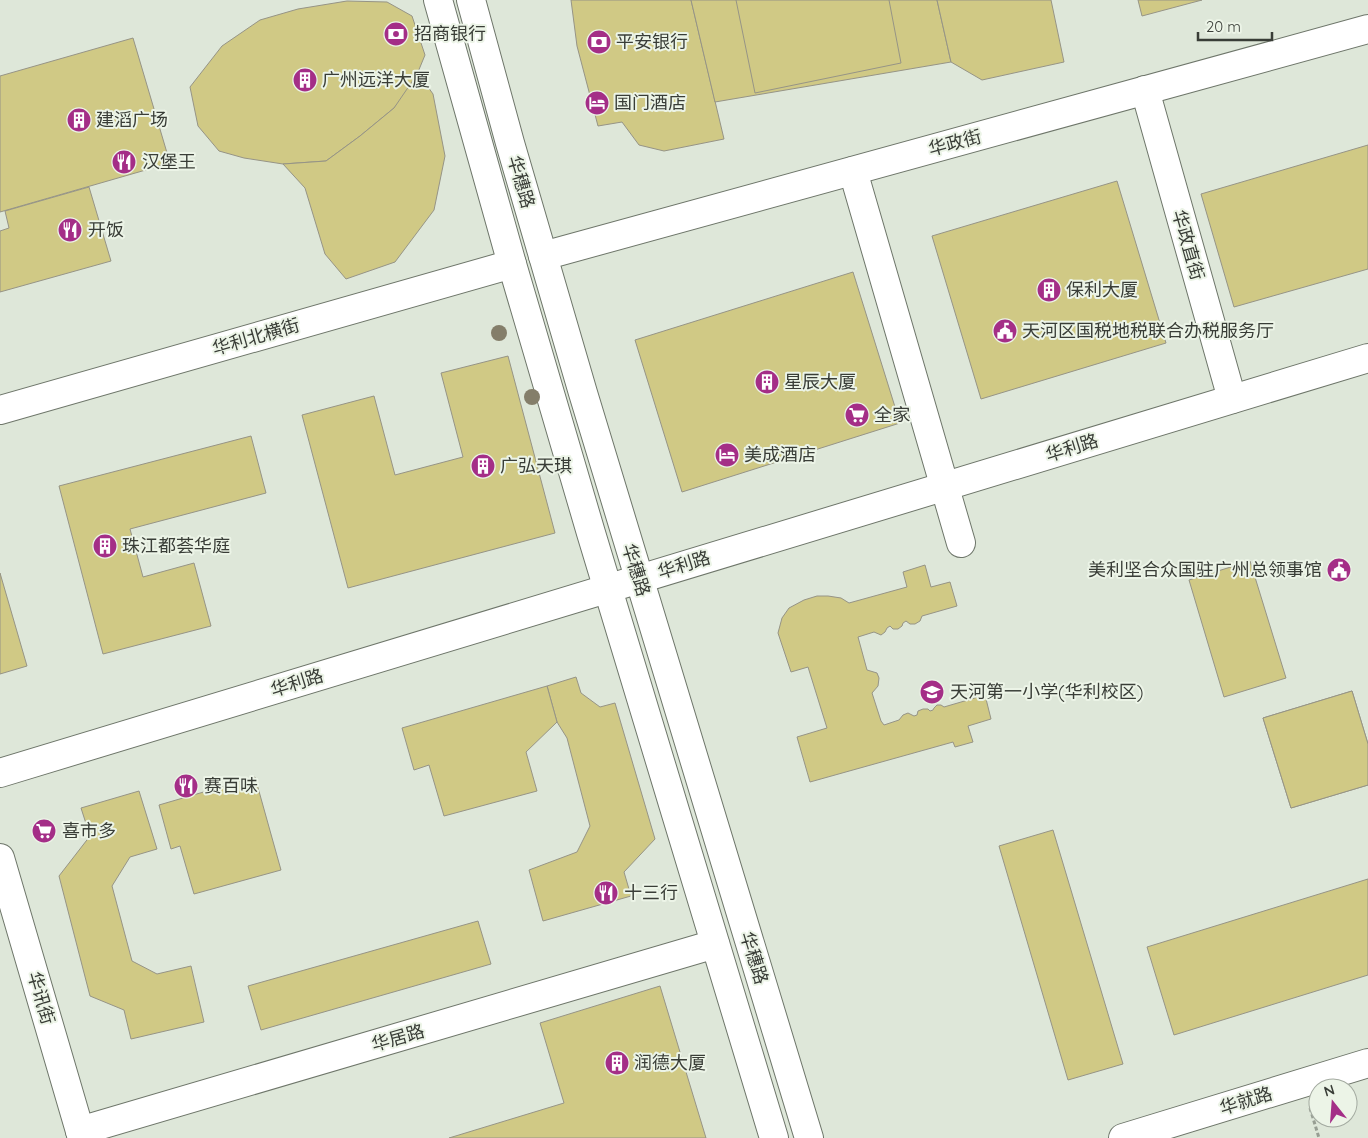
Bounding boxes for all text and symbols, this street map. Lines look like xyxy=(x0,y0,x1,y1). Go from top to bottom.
scale bar xyxy=(1198,10,1272,42)
text: 20 m xyxy=(1206,17,1241,36)
bank icon: 招商银行 xyxy=(383,21,409,47)
place label: 招商银行 xyxy=(414,22,486,45)
bank icon: 平安银行 xyxy=(586,29,612,55)
place label: 平安银行 xyxy=(616,30,688,53)
building icon: 广州远洋大厦 xyxy=(292,67,318,93)
place label: 广州远洋大厦 xyxy=(322,68,430,91)
hotel icon: 国门酒店 xyxy=(584,90,610,116)
place label: 国门酒店 xyxy=(614,91,686,114)
building icon: 建滔广场 xyxy=(66,107,92,133)
place label: 建滔广场 xyxy=(96,108,168,131)
street label: 华政街 xyxy=(926,124,984,161)
restaurant icon: 汉堡王 xyxy=(111,149,137,175)
place label: 汉堡王 xyxy=(142,150,196,173)
street label: 华穗路 xyxy=(503,153,540,211)
street label: 华政直街 xyxy=(1168,207,1209,283)
restaurant icon: 开饭 xyxy=(57,217,83,243)
place label: 开饭 xyxy=(88,218,124,241)
building icon: 保利大厦 xyxy=(1036,277,1062,303)
place label: 保利大厦 xyxy=(1066,278,1138,301)
street label: 华利北横街 xyxy=(209,313,302,360)
public building icon: 天河区国税地税联合办税服务厅 xyxy=(992,318,1018,344)
place label: 天河区国税地税联合办税服务厅 xyxy=(1022,319,1274,342)
building icon: 星辰大厦 xyxy=(754,369,780,395)
place label: 星辰大厦 xyxy=(784,370,856,393)
supermarket icon: 全家 xyxy=(844,402,870,428)
place label: 全家 xyxy=(874,403,910,426)
street label: 华利路 xyxy=(1043,429,1101,466)
hotel icon: 美成酒店 xyxy=(714,442,740,468)
place label: 美成酒店 xyxy=(744,443,816,466)
building icon: 广弘天琪 xyxy=(470,453,496,479)
place label: 广弘天琪 xyxy=(500,454,572,477)
building icon: 珠江都荟华庭 xyxy=(92,533,118,559)
place label: 珠江都荟华庭 xyxy=(122,534,230,557)
street label: 华穗路 xyxy=(618,541,655,599)
street label: 华利路 xyxy=(655,546,713,583)
public building icon: 美利坚合众国驻广州总领事馆 xyxy=(1326,557,1352,583)
place label: 美利坚合众国驻广州总领事馆 xyxy=(1088,558,1322,581)
street label: 华利路 xyxy=(268,664,326,701)
school or university icon: 天河第一小学(华利校区) xyxy=(919,679,945,705)
place label: 天河第一小学(华利校区) xyxy=(950,680,1143,703)
restaurant icon: 赛百味 xyxy=(173,773,199,799)
place label: 赛百味 xyxy=(204,774,258,797)
supermarket icon: 喜市多 xyxy=(31,818,57,844)
place label: 喜市多 xyxy=(62,819,116,842)
restaurant icon: 十三行 xyxy=(593,880,619,906)
place label: 十三行 xyxy=(624,881,678,904)
street label: 华穗路 xyxy=(736,929,773,987)
street label: 华讯街 xyxy=(23,969,60,1027)
street label: 华居路 xyxy=(369,1019,427,1056)
building icon: 润德大厦 xyxy=(604,1050,630,1076)
place label: 润德大厦 xyxy=(634,1051,706,1074)
north arrow xyxy=(1308,1078,1358,1128)
text: N xyxy=(1322,1080,1337,1101)
street label: 华就路 xyxy=(1217,1082,1275,1119)

